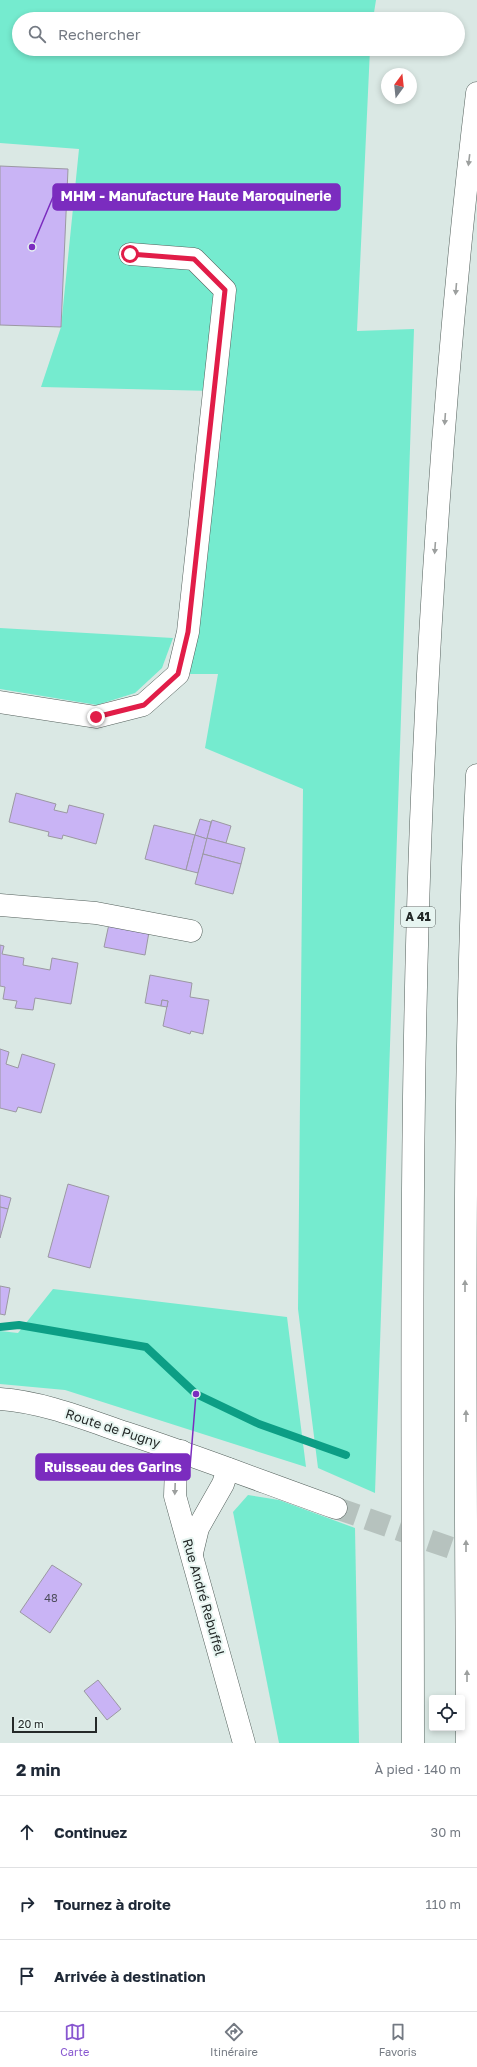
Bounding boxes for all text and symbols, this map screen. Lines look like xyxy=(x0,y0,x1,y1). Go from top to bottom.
search box xyxy=(12,12,465,56)
icon: search xyxy=(26,23,48,45)
text: Rechercher xyxy=(58,25,141,43)
north arrow xyxy=(381,68,417,104)
one-way arrow xyxy=(466,154,472,166)
callout: MHM - Manufacture Haute Maroquinerie xyxy=(53,184,340,210)
text: MHM - Manufacture Haute Maroquinerie xyxy=(61,187,331,204)
route start xyxy=(121,245,139,263)
one-way arrow xyxy=(453,283,460,295)
one-way arrow xyxy=(441,413,448,425)
one-way arrow xyxy=(432,542,439,554)
route end xyxy=(87,708,105,726)
road number: A 41 xyxy=(401,907,435,927)
one-way arrow xyxy=(462,1279,468,1292)
street label: Route de Pugny xyxy=(64,1405,163,1451)
one-way arrow xyxy=(463,1409,469,1422)
callout: Ruisseau des Garins xyxy=(36,1454,190,1480)
text: Ruisseau des Garins xyxy=(44,1458,182,1475)
one-way arrow xyxy=(172,1483,179,1495)
street label: Rue André Rebuffel xyxy=(180,1537,228,1657)
one-way arrow xyxy=(463,1539,469,1552)
house number: 48 xyxy=(44,1591,58,1604)
one-way arrow xyxy=(464,1669,470,1682)
map controls xyxy=(429,1695,465,1731)
button: locate xyxy=(429,1695,465,1731)
scale bar xyxy=(12,1715,97,1734)
text: 20 m xyxy=(18,1717,44,1730)
text: 2 min xyxy=(16,1759,60,1780)
text: À pied · 140 m xyxy=(375,1761,461,1777)
icon: ahead xyxy=(16,1821,38,1843)
text: Continuez xyxy=(54,1823,127,1841)
text: 30 m xyxy=(431,1824,461,1840)
icon: right xyxy=(16,1893,38,1915)
text: Tournez à droite xyxy=(54,1895,171,1913)
text: 110 m xyxy=(426,1896,461,1912)
icon: arrive xyxy=(16,1965,38,1987)
text: Arrivée à destination xyxy=(54,1967,206,1985)
tab: Carte xyxy=(60,2021,89,2058)
tab: Itinéraire xyxy=(210,2021,258,2058)
tab: Favoris xyxy=(379,2021,417,2058)

